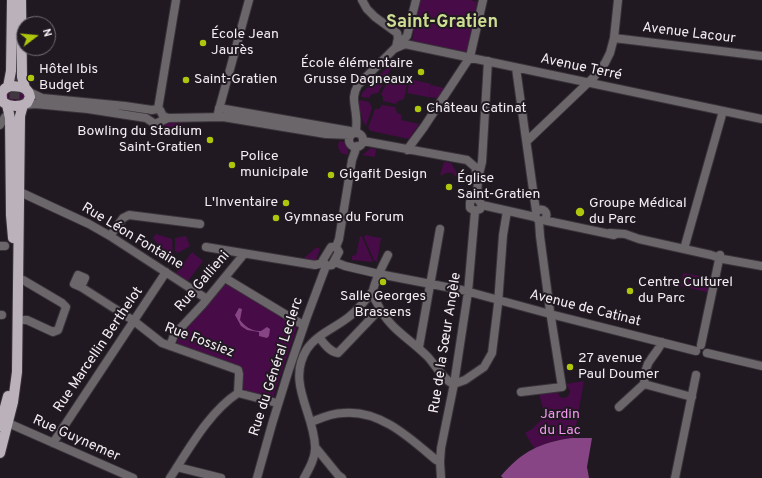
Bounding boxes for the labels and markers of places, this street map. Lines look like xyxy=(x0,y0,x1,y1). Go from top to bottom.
place label: École Jean Jaurès xyxy=(211,27,279,60)
marker: École Jean Jaurès xyxy=(198,38,208,48)
place label: École élémentaire Grusse Dagneaux xyxy=(301,56,413,88)
place label: Hôtel Ibis Budget xyxy=(39,62,98,94)
marker: École élémentaire Grusse Dagneaux xyxy=(416,67,426,77)
place label: Saint-Gratien xyxy=(194,72,277,88)
marker: Hôtel Ibis Budget xyxy=(26,73,36,83)
marker: Saint-Gratien xyxy=(181,75,191,85)
place label: Château Catinat xyxy=(426,101,527,117)
marker: Château Catinat xyxy=(413,104,423,114)
place label: Bowling du Stadium Saint-Gratien xyxy=(77,124,202,156)
marker: Bowling du Stadium Saint-Gratien xyxy=(205,135,215,145)
place label: Police municipale xyxy=(240,149,309,182)
marker: Police municipale xyxy=(227,160,237,170)
place label: Gigafit Design xyxy=(339,167,427,183)
marker: Gigafit Design xyxy=(326,170,336,180)
place label: Église Saint-Gratien xyxy=(457,171,540,204)
marker: Église Saint-Gratien xyxy=(444,182,454,192)
place label: L'Inventaire xyxy=(204,195,278,211)
place label: Groupe Médical du Parc xyxy=(589,196,687,228)
marker: L'Inventaire xyxy=(281,198,291,208)
marker: Groupe Médical du Parc xyxy=(574,206,586,218)
place label: Gymnase du Forum xyxy=(284,210,404,226)
marker: Gymnase du Forum xyxy=(271,213,281,223)
place label: Centre Culturel du Parc xyxy=(638,275,733,308)
marker: Salle Georges Brassens xyxy=(378,277,388,287)
marker: Centre Culturel du Parc xyxy=(625,286,635,296)
place label: Salle Georges Brassens xyxy=(340,289,426,322)
place label: 27 avenue Paul Doumer xyxy=(578,351,659,384)
marker: 27 avenue Paul Doumer xyxy=(565,362,575,372)

